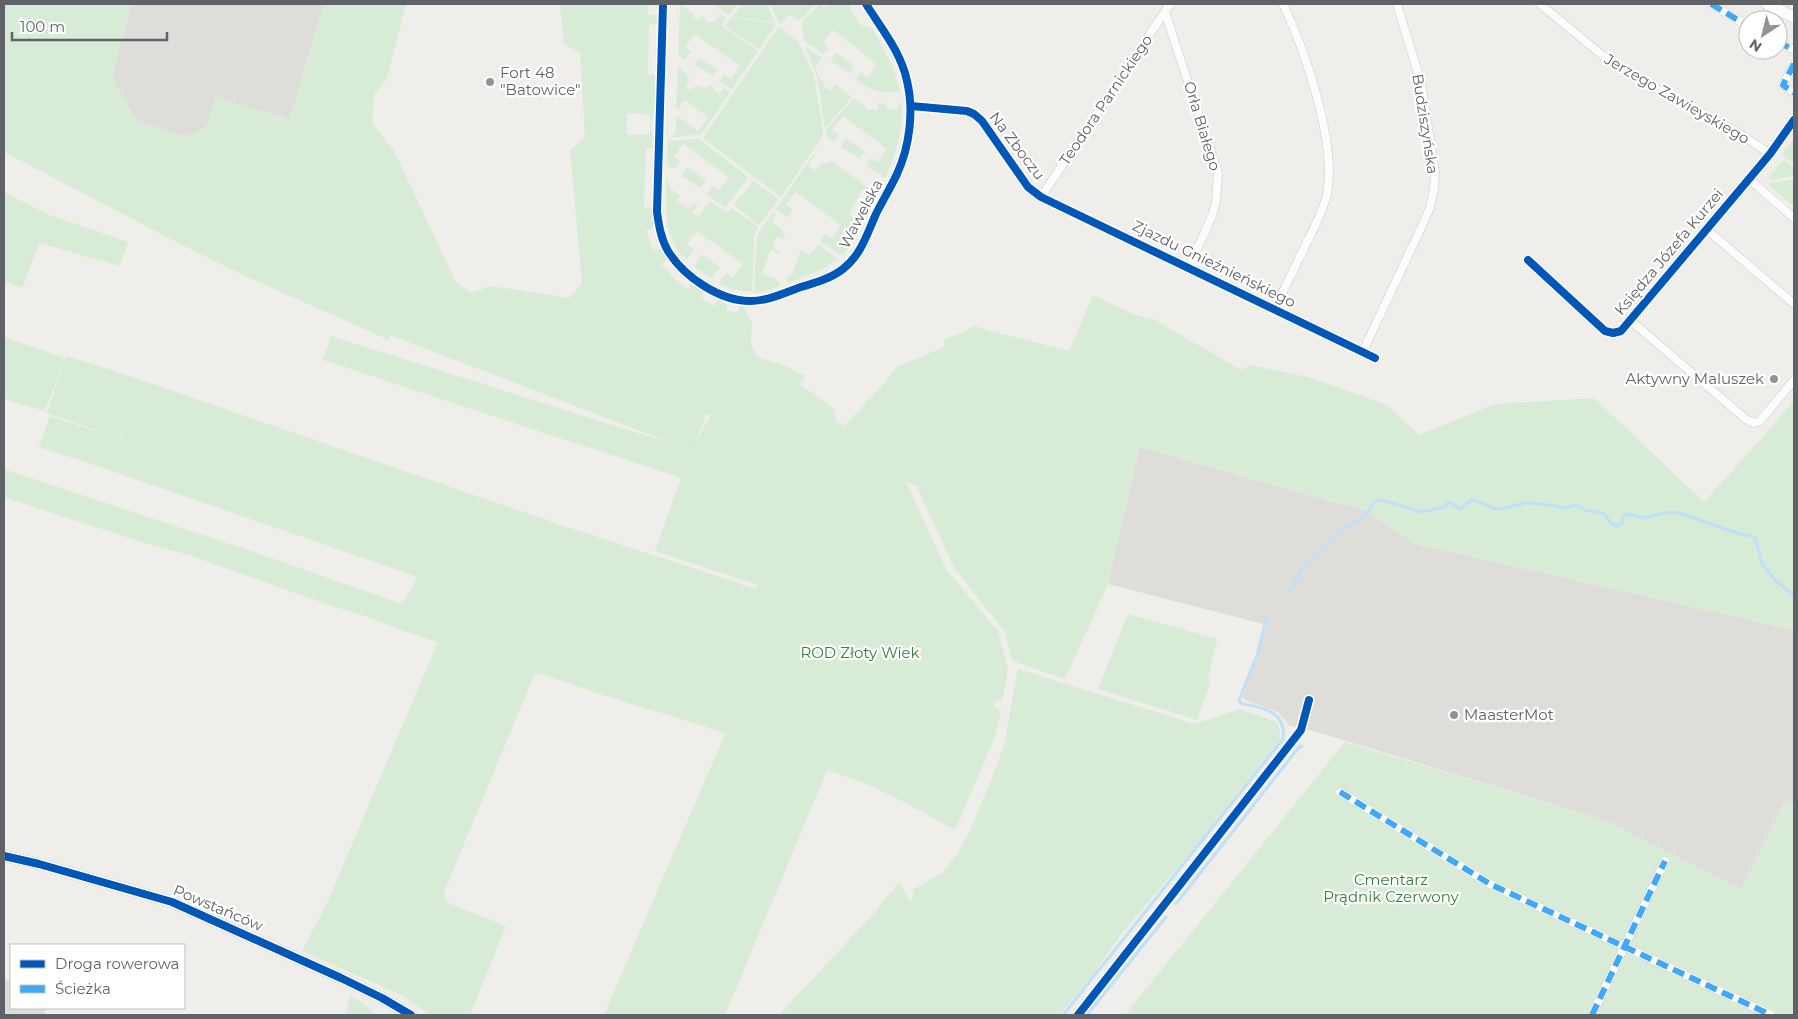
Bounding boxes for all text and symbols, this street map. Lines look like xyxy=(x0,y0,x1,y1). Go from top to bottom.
scale bar xyxy=(12,10,168,42)
north arrow xyxy=(1738,10,1788,60)
text: 100 m xyxy=(20,17,65,36)
street label: Teodora Parnickiego xyxy=(1055,31,1156,169)
text: N xyxy=(1746,35,1765,56)
street label: Jerzego Zawieyskiego xyxy=(1600,49,1753,148)
place label: Fort 48 "Batowice" xyxy=(500,63,581,99)
street label: Budziszyńska xyxy=(1408,72,1443,175)
marker: Fort 48 "Batowice" xyxy=(484,76,496,88)
street label: Orła Białego xyxy=(1180,79,1225,173)
street label: Na Zboczu xyxy=(986,108,1049,184)
street label: Wawelska xyxy=(834,176,887,252)
street label: Księdza Józefa Kurzei xyxy=(1610,184,1727,319)
street label: Zjazdu Gnieźnieńskiego xyxy=(1129,216,1299,311)
place label: Aktywny Maluszek xyxy=(1625,369,1764,388)
marker: Aktywny Maluszek xyxy=(1768,373,1780,385)
park label: ROD Złoty Wiek xyxy=(800,643,920,662)
place label: MaasterMot xyxy=(1464,705,1554,724)
marker: MaasterMot xyxy=(1448,709,1460,721)
park label: Cmentarz Prądnik Czerwony xyxy=(1323,870,1460,906)
street label: Powstańców xyxy=(170,880,267,935)
legend xyxy=(10,944,185,1009)
text: Droga rowerowa xyxy=(55,954,179,973)
text: Ścieżka xyxy=(55,979,111,998)

